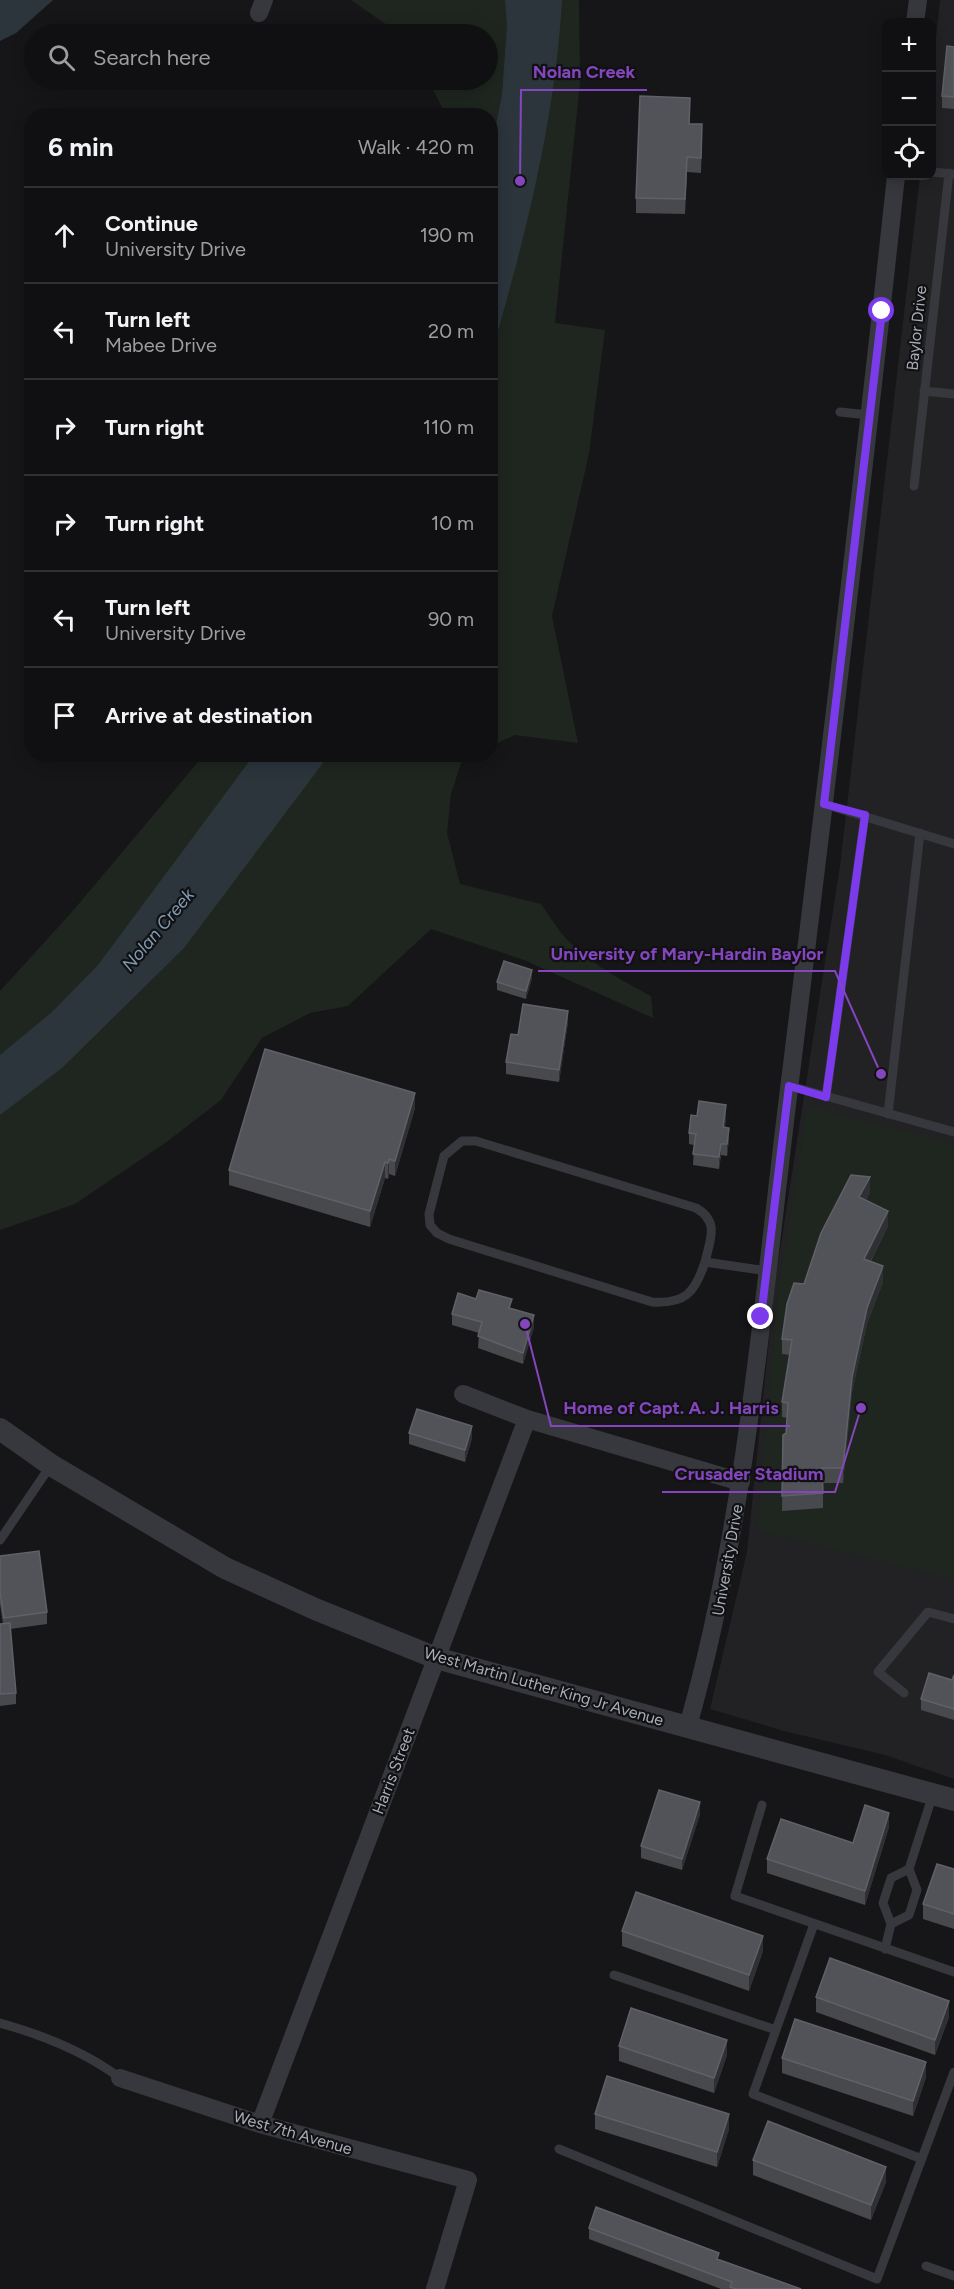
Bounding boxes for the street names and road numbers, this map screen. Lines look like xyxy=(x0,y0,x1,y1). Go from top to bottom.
street label: Baylor Drive xyxy=(903,284,930,372)
street label: University Drive xyxy=(708,1503,747,1617)
street label: West Martin Luther King Jr Avenue xyxy=(422,1643,666,1730)
street label: Harris Street xyxy=(368,1725,419,1817)
street label: West 7th Avenue xyxy=(231,2106,355,2159)

